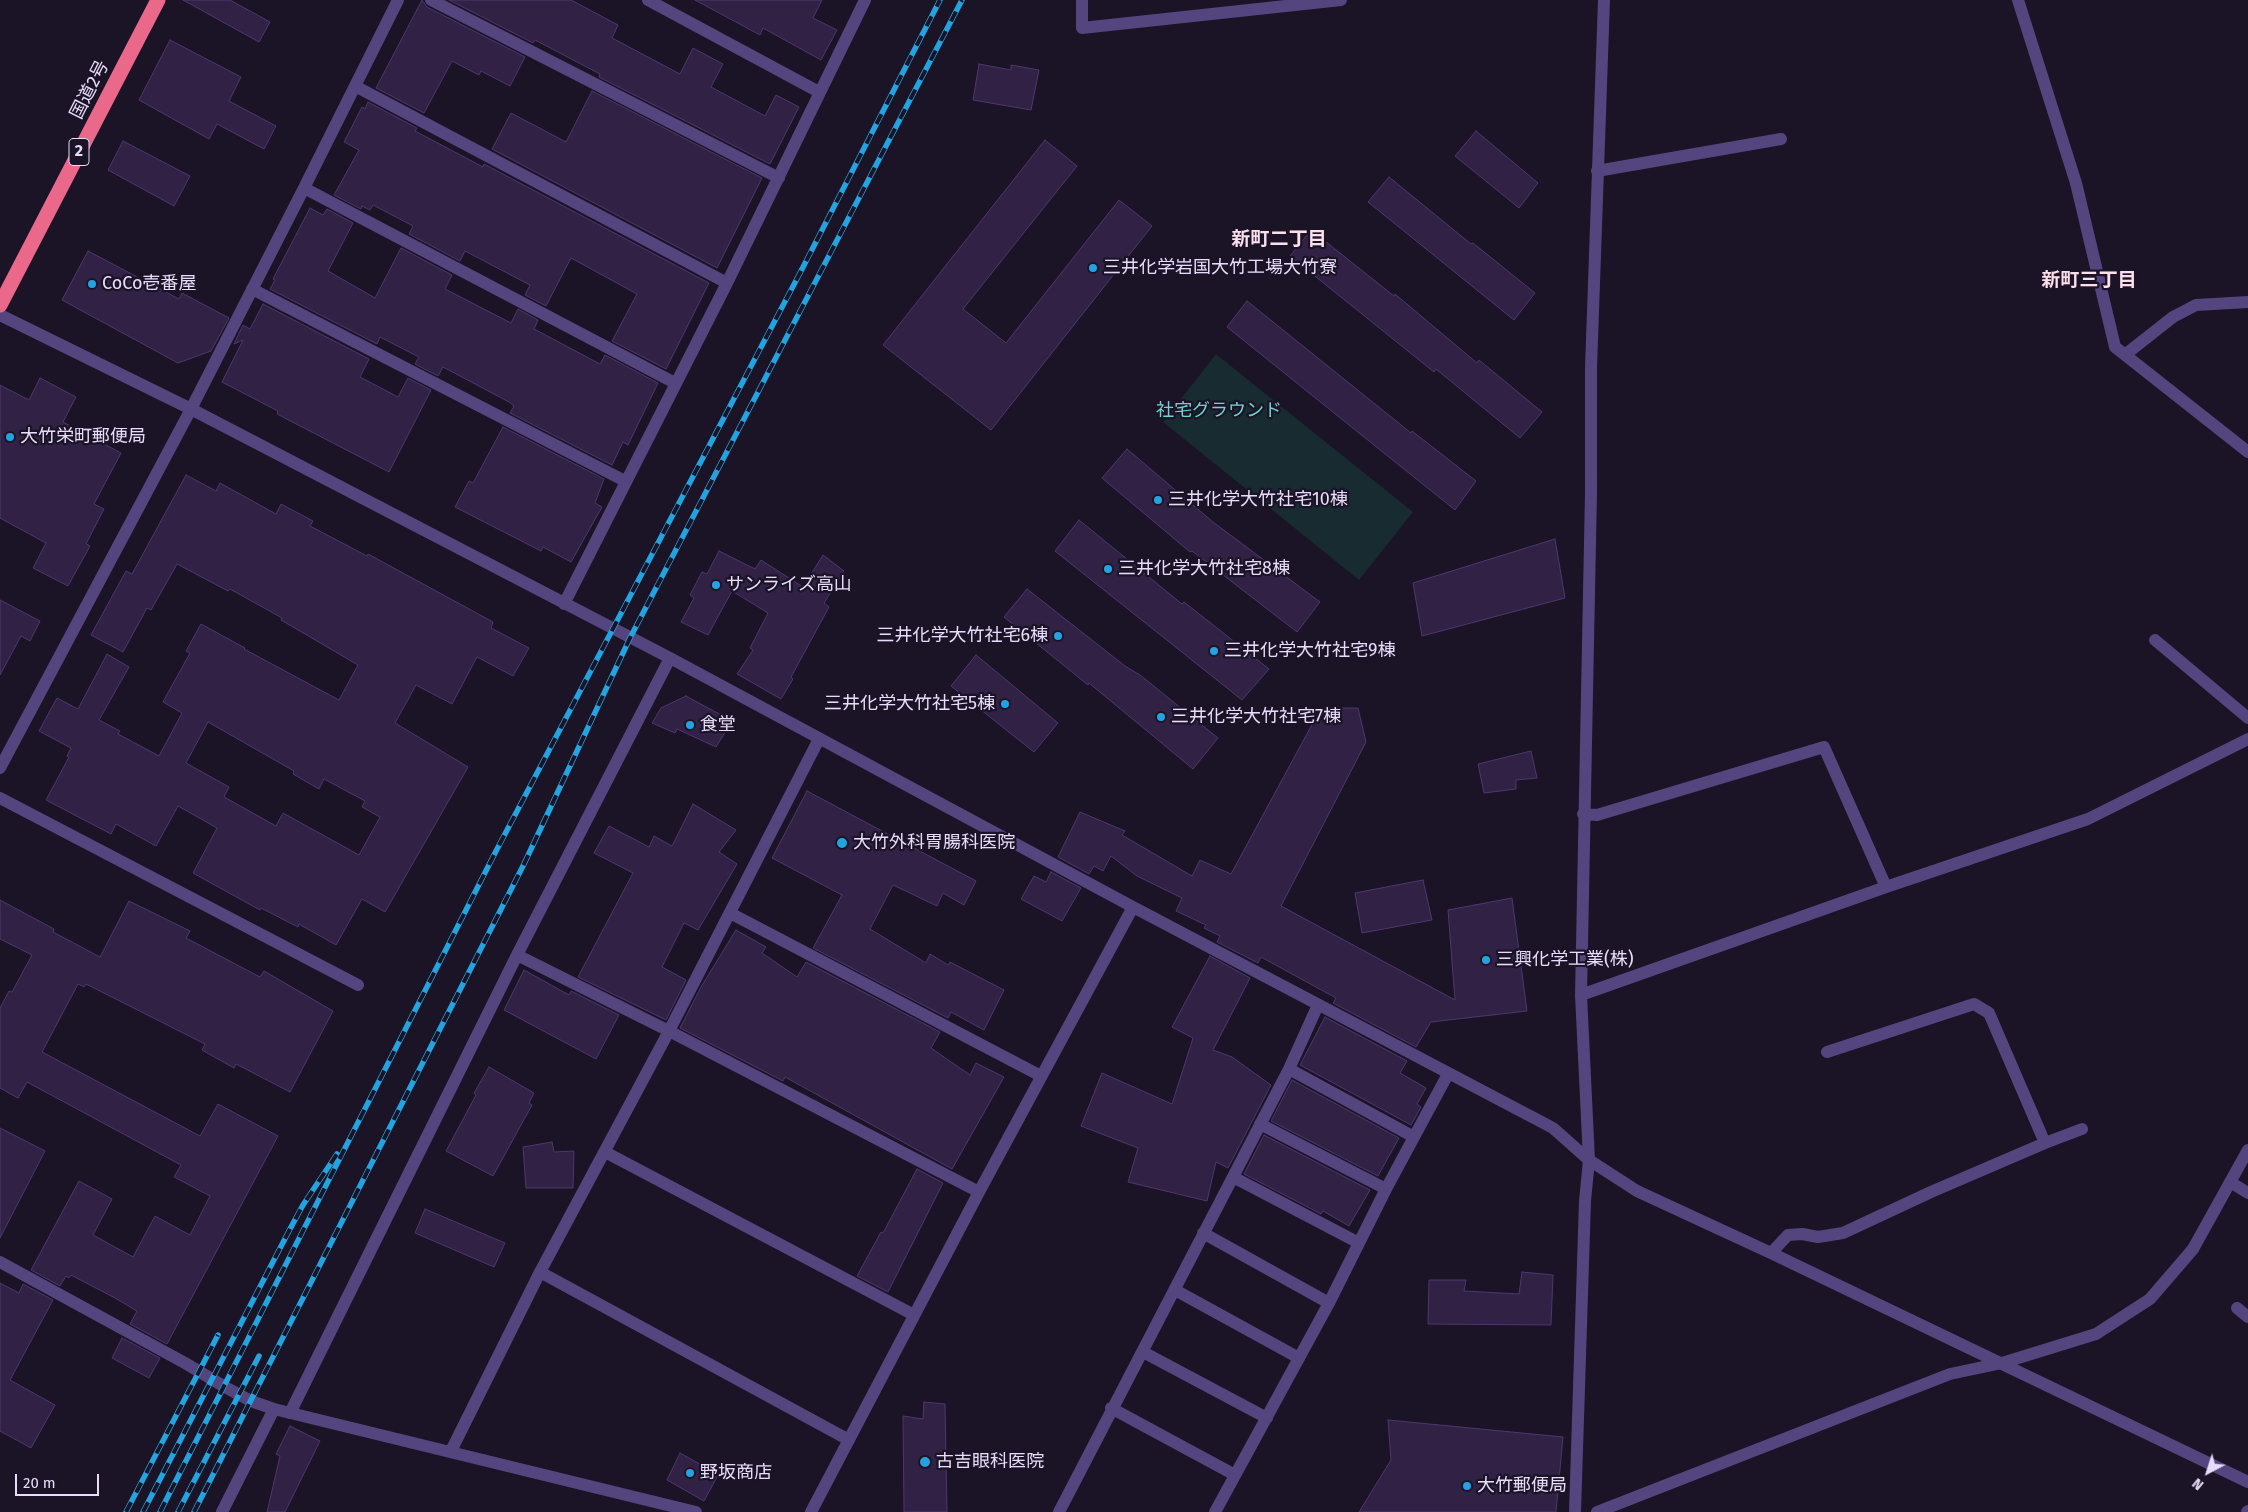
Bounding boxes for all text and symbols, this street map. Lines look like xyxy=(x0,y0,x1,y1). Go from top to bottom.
street label: 国道2号 xyxy=(66,57,114,123)
road number: 2 xyxy=(69,138,89,166)
district label: 新町二丁目 xyxy=(1232,229,1326,251)
place label: 三井化学岩国大竹工場大竹寮 xyxy=(1103,257,1337,279)
marker: 三井化学岩国大竹工場大竹寮 xyxy=(1087,262,1099,274)
district label: 新町三丁目 xyxy=(2042,270,2136,292)
place label: CoCo壱番屋 xyxy=(102,273,196,295)
marker: CoCo壱番屋 xyxy=(86,278,98,290)
park label: 社宅グラウンド xyxy=(1156,400,1282,422)
place label: 大竹栄町郵便局 xyxy=(20,426,146,448)
marker: 大竹栄町郵便局 xyxy=(4,431,16,443)
place label: 三井化学大竹社宅10棟 xyxy=(1168,489,1348,511)
marker: 三井化学大竹社宅10棟 xyxy=(1152,494,1164,506)
place label: 三井化学大竹社宅8棟 xyxy=(1118,558,1290,580)
marker: 三井化学大竹社宅8棟 xyxy=(1102,563,1114,575)
place label: サンライズ高山 xyxy=(726,574,852,596)
marker: サンライズ高山 xyxy=(710,579,722,591)
place label: 三井化学大竹社宅6棟 xyxy=(876,625,1048,647)
marker: 三井化学大竹社宅6棟 xyxy=(1052,630,1064,642)
place label: 三井化学大竹社宅9棟 xyxy=(1224,640,1395,662)
marker: 三井化学大竹社宅9棟 xyxy=(1208,645,1220,657)
place label: 三井化学大竹社宅5棟 xyxy=(824,693,995,715)
marker: 三井化学大竹社宅5棟 xyxy=(999,698,1011,710)
place label: 三井化学大竹社宅7棟 xyxy=(1171,706,1341,728)
marker: 三井化学大竹社宅7棟 xyxy=(1155,711,1167,723)
place label: 食堂 xyxy=(700,714,736,736)
marker: 食堂 xyxy=(684,719,696,731)
place label: 大竹外科胃腸科医院 xyxy=(853,832,1015,854)
marker: 大竹外科胃腸科医院 xyxy=(835,836,849,850)
place label: 三興化学工業(株) xyxy=(1496,949,1634,971)
marker: 三興化学工業(株) xyxy=(1480,954,1492,966)
north arrow xyxy=(2183,1447,2233,1497)
place label: 古吉眼科医院 xyxy=(936,1451,1044,1473)
marker: 古吉眼科医院 xyxy=(918,1455,932,1469)
place label: 野坂商店 xyxy=(700,1462,772,1484)
scale bar xyxy=(18,1464,101,1496)
marker: 野坂商店 xyxy=(684,1467,696,1479)
text: 20 m xyxy=(23,1474,56,1492)
text: N xyxy=(2189,1474,2207,1493)
place label: 大竹郵便局 xyxy=(1477,1475,1567,1497)
marker: 大竹郵便局 xyxy=(1461,1480,1473,1492)

